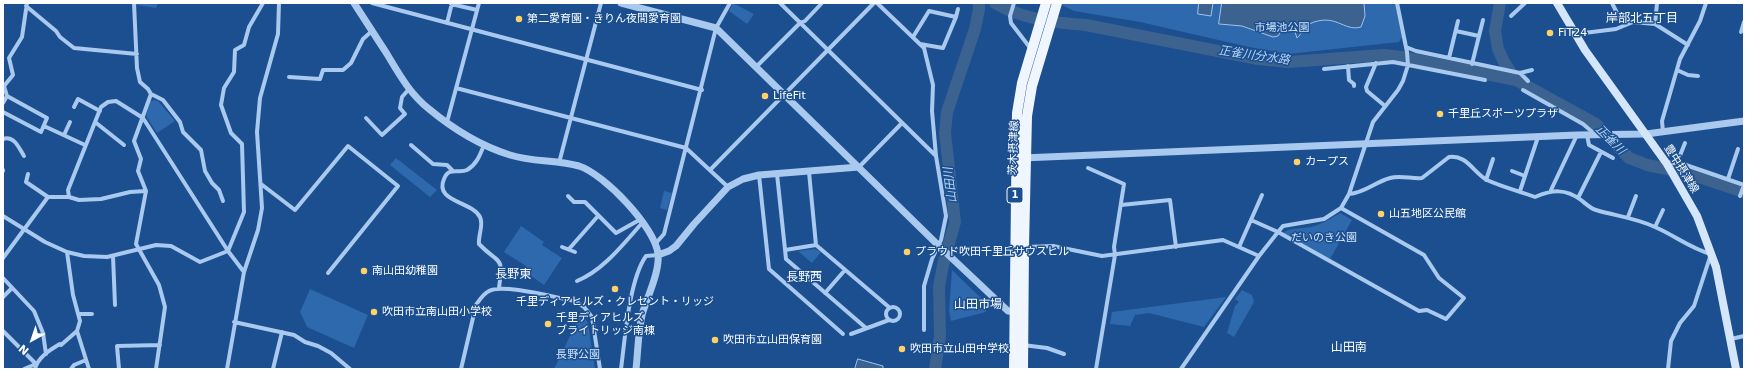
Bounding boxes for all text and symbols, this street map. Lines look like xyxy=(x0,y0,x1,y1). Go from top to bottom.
place label: 第二愛育園・きりん夜間愛育園 xyxy=(527,12,681,26)
district label: 岸部北五丁目 xyxy=(1606,12,1678,26)
marker: 第二愛育園・きりん夜間愛育園 xyxy=(514,14,524,24)
park label: 市場池公園 xyxy=(1255,21,1309,35)
place label: FiT24 xyxy=(1558,26,1587,40)
marker: FiT24 xyxy=(1545,28,1555,38)
water label: 正雀川分水路 xyxy=(1217,44,1291,68)
place label: LifeFit xyxy=(773,89,806,103)
marker: LifeFit xyxy=(760,91,770,101)
place label: 千里丘スポーツプラザ xyxy=(1448,107,1558,121)
marker: 千里丘スポーツプラザ xyxy=(1435,109,1445,119)
street label: 茨木摂津線 xyxy=(1006,120,1022,176)
water label: 正雀川 xyxy=(1592,122,1628,158)
street label: 豊中摂津線 xyxy=(1661,142,1701,196)
place label: カープス xyxy=(1305,155,1349,169)
marker: カープス xyxy=(1292,157,1302,167)
water label: 山田川 xyxy=(942,166,960,204)
road number: 1 xyxy=(1007,187,1023,203)
place label: 山五地区公民館 xyxy=(1389,207,1466,221)
marker: 山五地区公民館 xyxy=(1376,209,1386,219)
park label: だいのき公園 xyxy=(1291,231,1357,245)
place label: プラウド吹田千里丘サウスヒル xyxy=(915,245,1069,259)
marker: プラウド吹田千里丘サウスヒル xyxy=(902,247,912,257)
place label: 南山田幼稚園 xyxy=(372,264,438,278)
marker: 南山田幼稚園 xyxy=(359,266,369,276)
district label: 長野東 xyxy=(495,268,531,282)
district label: 長野西 xyxy=(786,271,822,285)
marker: 千里ディアヒルズ・クレセント・リッジ xyxy=(610,284,620,294)
place label: 千里ディアヒルズ・クレセント・リッジ xyxy=(516,295,714,309)
district label: 山田市場 xyxy=(954,298,1002,312)
place label: 吹田市立南山田小学校 xyxy=(382,305,492,319)
marker: 吹田市立南山田小学校 xyxy=(369,307,379,317)
place label: 千里ディアヒルズ ブライトリッジ南棟 xyxy=(556,311,655,337)
marker: 千里ディアヒルズ ブライトリッジ南棟 xyxy=(543,319,553,329)
north arrow xyxy=(12,320,52,360)
place label: 吹田市立山田保育園 xyxy=(723,333,822,347)
marker: 吹田市立山田保育園 xyxy=(710,335,720,345)
district label: 山田南 xyxy=(1331,341,1367,355)
text: N xyxy=(16,342,32,358)
place label: 吹田市立山田中学校 xyxy=(910,342,1009,356)
marker: 吹田市立山田中学校 xyxy=(897,344,907,354)
park label: 長野公園 xyxy=(556,348,600,362)

